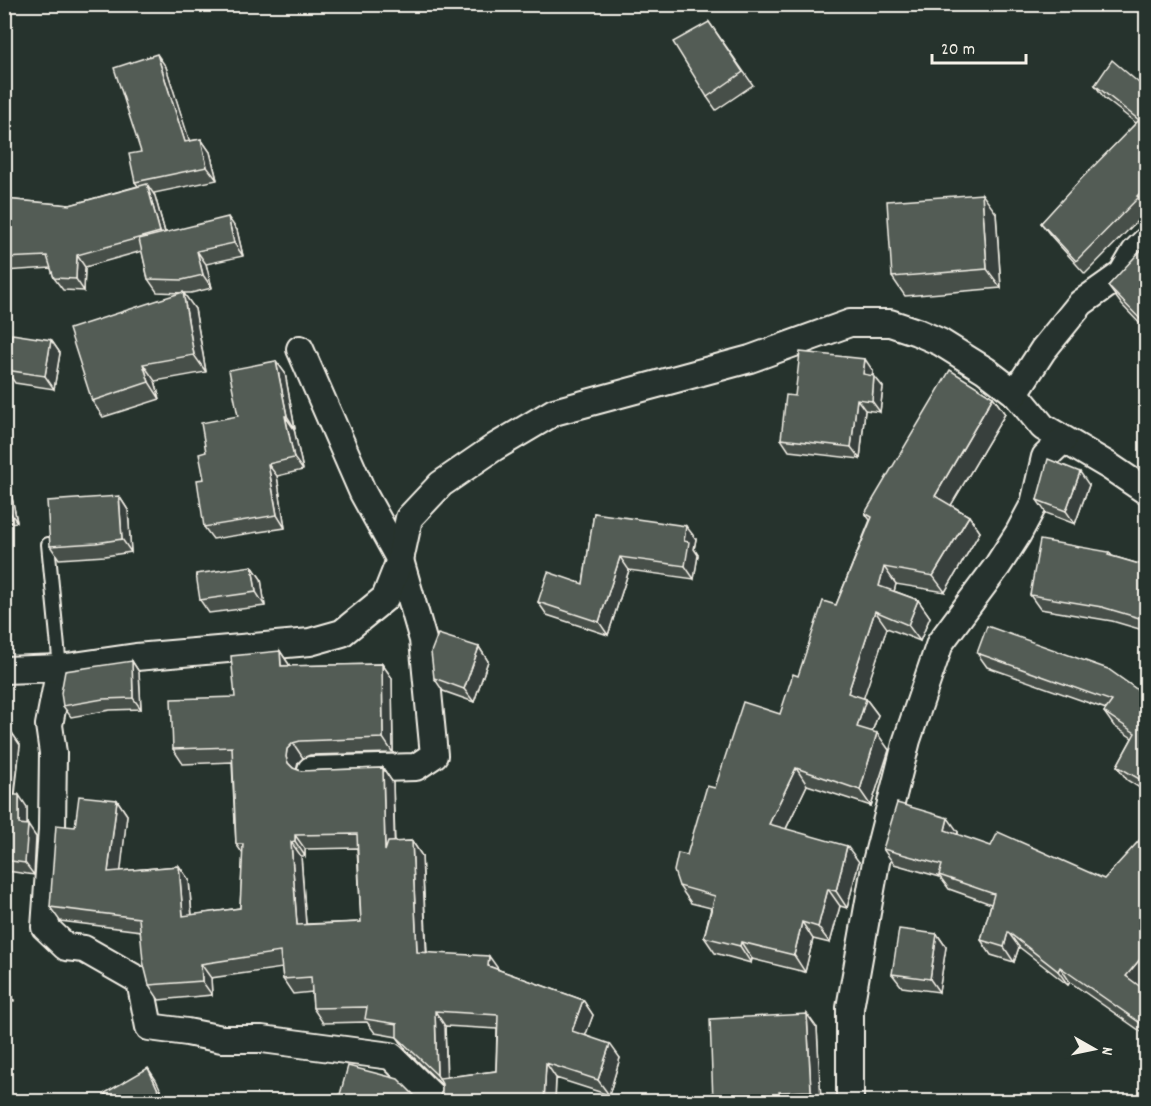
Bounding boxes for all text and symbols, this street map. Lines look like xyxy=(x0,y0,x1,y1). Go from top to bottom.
scale bar xyxy=(932,27,1026,65)
text: 20 m xyxy=(941,38,975,63)
north arrow xyxy=(1064,1019,1124,1079)
text: N xyxy=(1094,1045,1118,1057)

